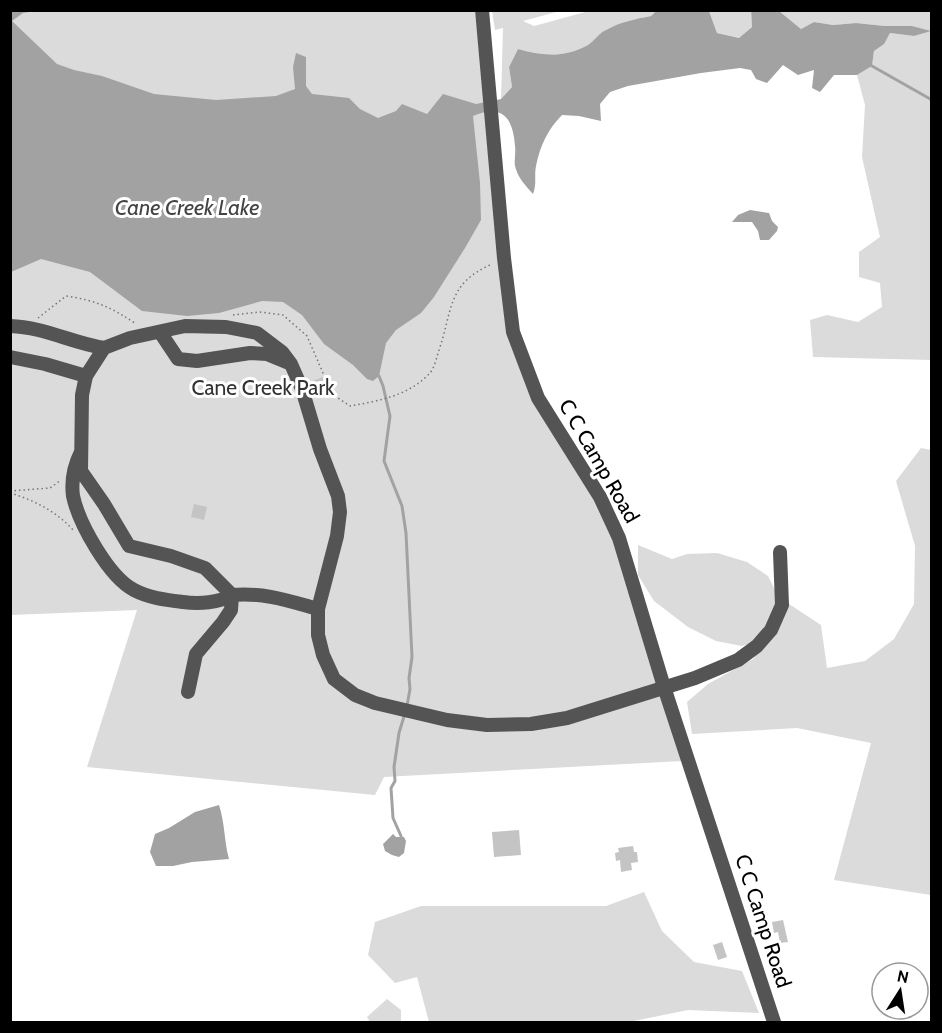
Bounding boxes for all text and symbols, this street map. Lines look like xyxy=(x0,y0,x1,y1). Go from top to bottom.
water label: Cane Creek Lake xyxy=(115,194,259,221)
park label: Cane Creek Park xyxy=(192,375,335,400)
street label: C C Camp Road xyxy=(554,394,645,527)
street label: C C Camp Road xyxy=(730,851,797,991)
north arrow xyxy=(870,961,930,1021)
text: N xyxy=(896,966,911,987)

